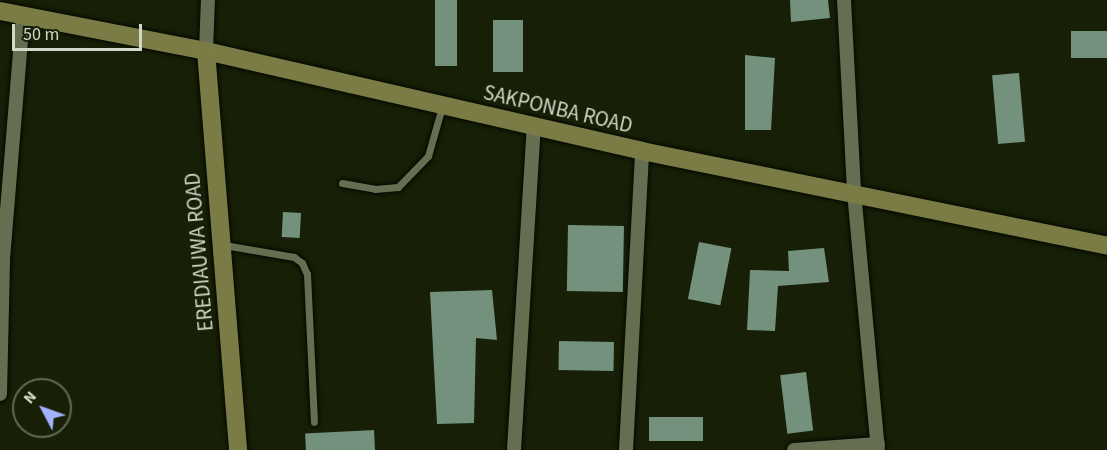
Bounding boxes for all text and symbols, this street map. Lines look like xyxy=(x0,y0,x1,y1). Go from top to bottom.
scale bar xyxy=(15,12,146,50)
text: 50 m xyxy=(23,22,59,47)
street label: SAKPONBA ROAD xyxy=(481,80,635,138)
street label: EREDIAUWA ROAD xyxy=(180,172,218,332)
north arrow xyxy=(12,378,72,438)
text: N xyxy=(18,386,42,409)

